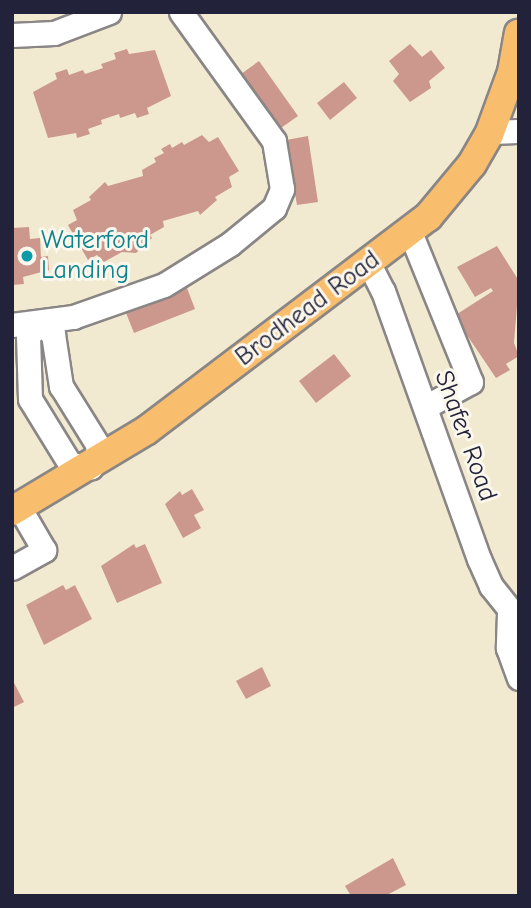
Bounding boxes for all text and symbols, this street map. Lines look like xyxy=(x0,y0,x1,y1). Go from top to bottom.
place label: Waterford Landing xyxy=(41,225,149,286)
street label: Brodhead Road xyxy=(230,245,386,373)
marker: Waterford Landing xyxy=(19,248,35,264)
street label: Shafer Road xyxy=(427,366,503,506)

